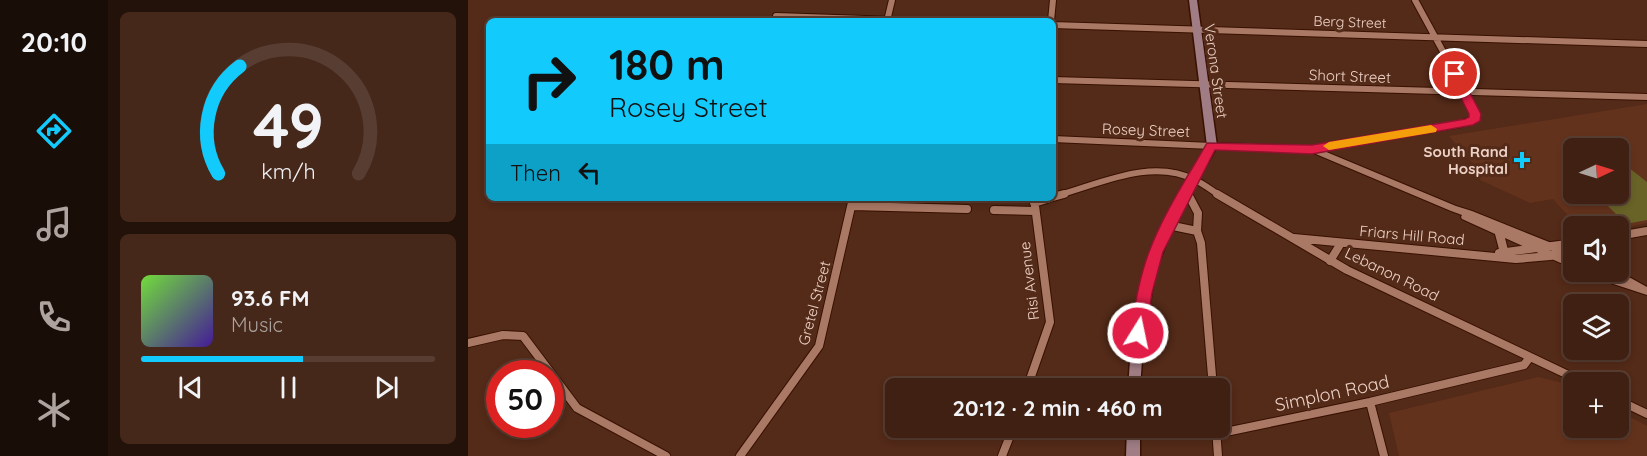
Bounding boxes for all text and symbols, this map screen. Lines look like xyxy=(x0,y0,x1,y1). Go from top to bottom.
street label: Berg Street xyxy=(1313,12,1387,32)
street label: Verona Street xyxy=(1200,22,1232,120)
text: 20:10 xyxy=(21,25,87,59)
text: 180 m xyxy=(609,38,725,91)
icon: right xyxy=(510,42,588,120)
pin xyxy=(1429,48,1480,99)
icon: arrive xyxy=(1438,57,1471,90)
street label: Short Street xyxy=(1309,65,1391,87)
text: 49 xyxy=(253,86,323,164)
text: Rosey Street xyxy=(609,90,768,124)
icon: directions xyxy=(33,110,75,152)
street label: Rosey Street xyxy=(1102,119,1190,141)
north arrow xyxy=(1563,138,1629,204)
map controls xyxy=(1563,138,1629,438)
place label: South Rand Hospital xyxy=(1424,142,1508,178)
marker: South Rand Hospital xyxy=(1513,151,1531,169)
icon: left xyxy=(573,156,606,189)
text: km/h xyxy=(261,158,315,184)
text: Then xyxy=(510,159,561,187)
icon: music xyxy=(33,203,75,245)
button: sound xyxy=(1563,216,1629,282)
street label: Friars Hill Road xyxy=(1359,221,1465,249)
street label: Risi Avenue xyxy=(1015,241,1043,321)
street label: Lebanon Road xyxy=(1342,243,1442,305)
street label: Gretel Street xyxy=(794,259,834,347)
text: 93.6 FM xyxy=(231,284,310,312)
button: layers xyxy=(1563,294,1629,360)
icon: phone xyxy=(33,296,75,338)
position arrow xyxy=(1106,301,1170,365)
text: Music xyxy=(231,312,283,337)
speed limit sign: 50 xyxy=(486,360,564,438)
street label: Simplon Road xyxy=(1273,370,1391,416)
icon: previous xyxy=(174,371,207,404)
icon: pause xyxy=(272,371,305,404)
icon: next xyxy=(370,371,403,404)
button: + xyxy=(1563,372,1629,438)
icon: climate xyxy=(33,389,75,431)
text: 20:12 · 2 min · 460 m xyxy=(953,394,1162,422)

